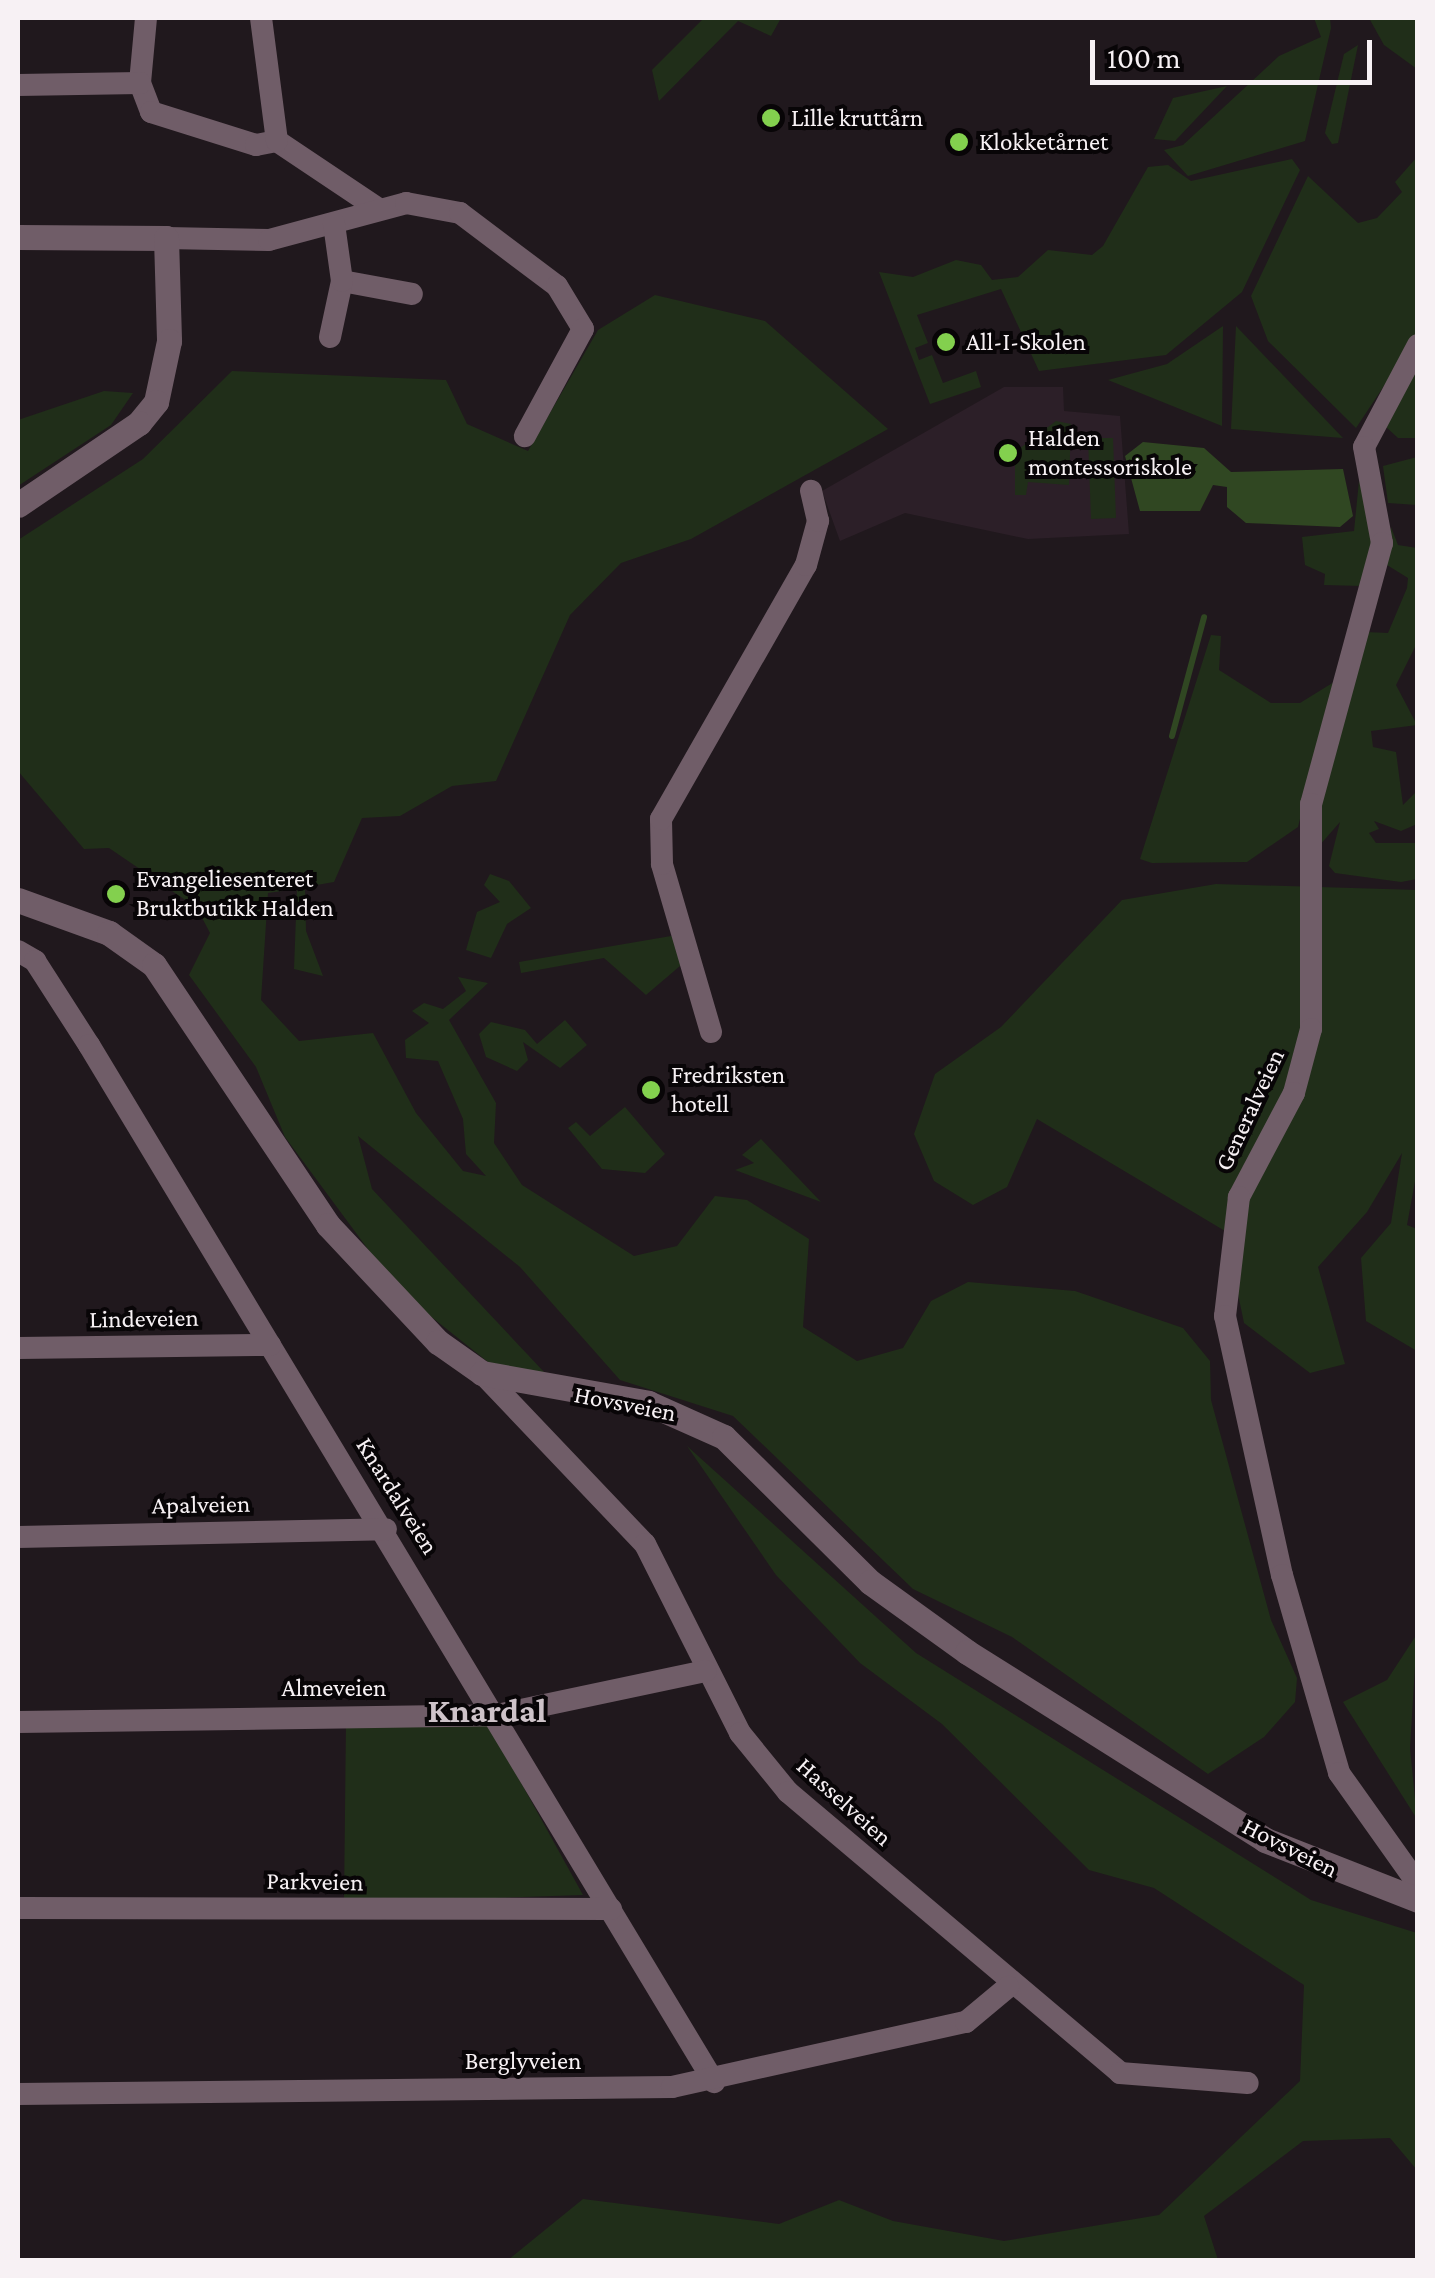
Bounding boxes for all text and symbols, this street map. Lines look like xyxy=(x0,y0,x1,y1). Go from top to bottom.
scale bar xyxy=(1095,20,1378,82)
text: 100 m xyxy=(1107,41,1181,74)
place label: Lille kruttårn xyxy=(791,103,923,133)
marker: Lille kruttårn xyxy=(760,107,782,129)
place label: Klokketårnet xyxy=(979,127,1108,157)
marker: Klokketårnet xyxy=(948,131,970,153)
place label: All-I-Skolen xyxy=(966,327,1086,357)
marker: All-I-Skolen xyxy=(935,331,957,353)
place label: Halden montessoriskole xyxy=(1028,424,1192,483)
marker: Halden montessoriskole xyxy=(997,442,1019,464)
place label: Evangeliesenteret Bruktbutikk Halden xyxy=(136,865,334,924)
marker: Evangeliesenteret Bruktbutikk Halden xyxy=(105,883,127,905)
street label: Generalveien xyxy=(1209,1044,1291,1176)
place label: Fredriksten hotell xyxy=(671,1061,785,1120)
marker: Fredriksten hotell xyxy=(640,1079,662,1101)
street label: Lindeveien xyxy=(89,1303,199,1335)
street label: Hovsveien xyxy=(572,1379,678,1429)
street label: Knardalveien xyxy=(349,1432,445,1560)
street label: Apalveien xyxy=(151,1489,251,1521)
street label: Almeveien xyxy=(281,1673,387,1703)
district label: Knardal xyxy=(428,1690,546,1732)
street label: Hasselveien xyxy=(790,1751,898,1853)
street label: Hovsveien xyxy=(1237,1811,1343,1885)
street label: Parkveien xyxy=(266,1866,364,1898)
street label: Berglyveien xyxy=(465,2046,581,2076)

